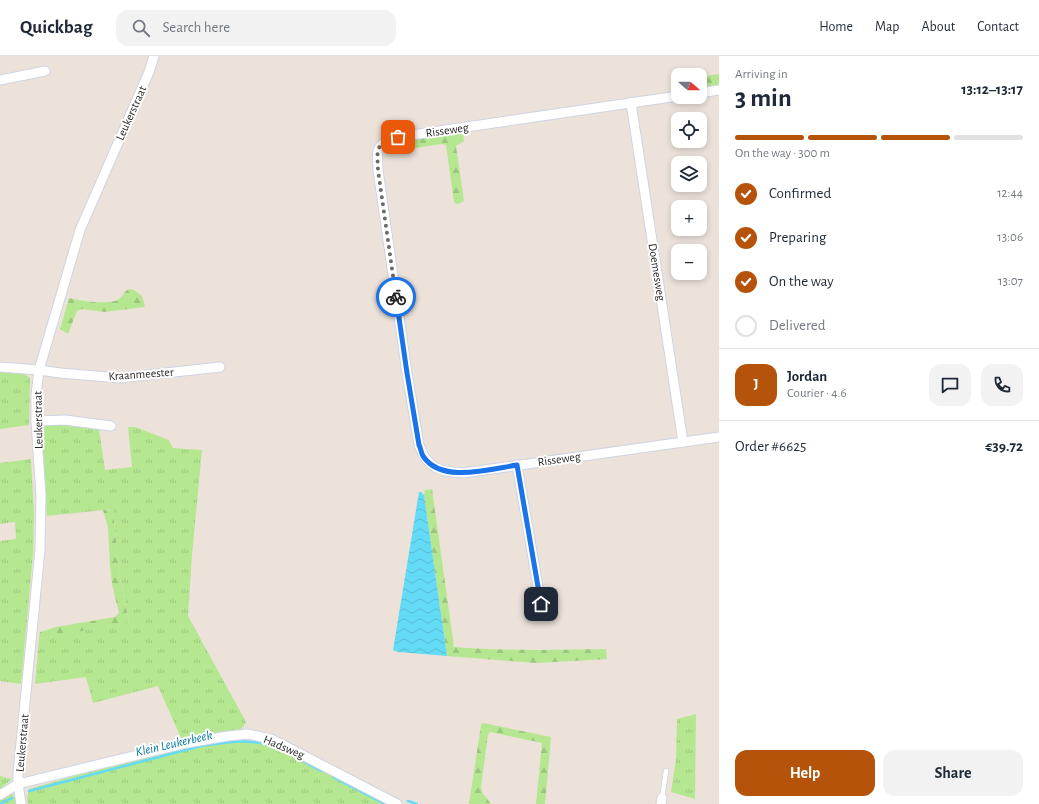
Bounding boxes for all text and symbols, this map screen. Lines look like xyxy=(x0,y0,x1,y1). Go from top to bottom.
search box xyxy=(116,10,396,46)
icon: search xyxy=(130,17,152,39)
text: Quickbag xyxy=(20,18,92,37)
text: Search here xyxy=(162,20,230,35)
text: Home xyxy=(819,20,853,34)
text: Map xyxy=(875,20,899,34)
text: About xyxy=(921,20,955,34)
text: Contact xyxy=(977,20,1019,34)
north arrow xyxy=(671,68,707,104)
map controls xyxy=(671,68,707,280)
text: Arriving in xyxy=(735,68,788,81)
text: 13:12–13:17 xyxy=(961,82,1023,97)
street label: Leukerstraat xyxy=(114,84,148,142)
text: 3 min xyxy=(735,85,792,111)
button: locate xyxy=(671,112,707,148)
pin xyxy=(381,120,415,154)
street label: Risseweg xyxy=(425,121,469,139)
icon: bag xyxy=(387,126,409,148)
text: On the way · 300 m xyxy=(735,147,830,160)
button: layers xyxy=(671,156,707,192)
icon: check xyxy=(735,183,757,205)
text: Confirmed xyxy=(769,186,831,201)
text: 12:44 xyxy=(997,187,1023,200)
button: + xyxy=(671,200,707,236)
icon: check xyxy=(735,227,757,249)
text: Preparing xyxy=(769,230,826,245)
text: 13:06 xyxy=(997,231,1023,244)
street label: Doemesweg xyxy=(647,242,667,302)
button: − xyxy=(671,244,707,280)
icon: check xyxy=(735,271,757,293)
text: On the way xyxy=(769,274,834,289)
text: 13:07 xyxy=(998,275,1023,288)
courier xyxy=(376,277,416,317)
icon: bike xyxy=(385,286,407,308)
text: Delivered xyxy=(769,318,826,333)
button: chat xyxy=(929,364,971,406)
button: phone xyxy=(981,364,1023,406)
street label: Kraanmeester xyxy=(108,366,174,382)
text: Jordan xyxy=(787,369,827,384)
text: J xyxy=(753,377,759,392)
text: Courier · 4.6 xyxy=(787,387,847,400)
street label: Leukerstraat xyxy=(31,391,45,449)
text: Order #6625 xyxy=(735,439,806,454)
text: €39.72 xyxy=(985,439,1023,454)
street label: Risseweg xyxy=(537,450,581,468)
pin xyxy=(524,587,558,621)
icon: home xyxy=(530,593,552,615)
street label: Leukerstraat xyxy=(13,713,31,772)
water label: Klein Leukerbeek xyxy=(134,729,214,759)
street label: Hadsweg xyxy=(262,733,306,761)
button: Help xyxy=(735,750,875,796)
button: Share xyxy=(883,750,1023,796)

